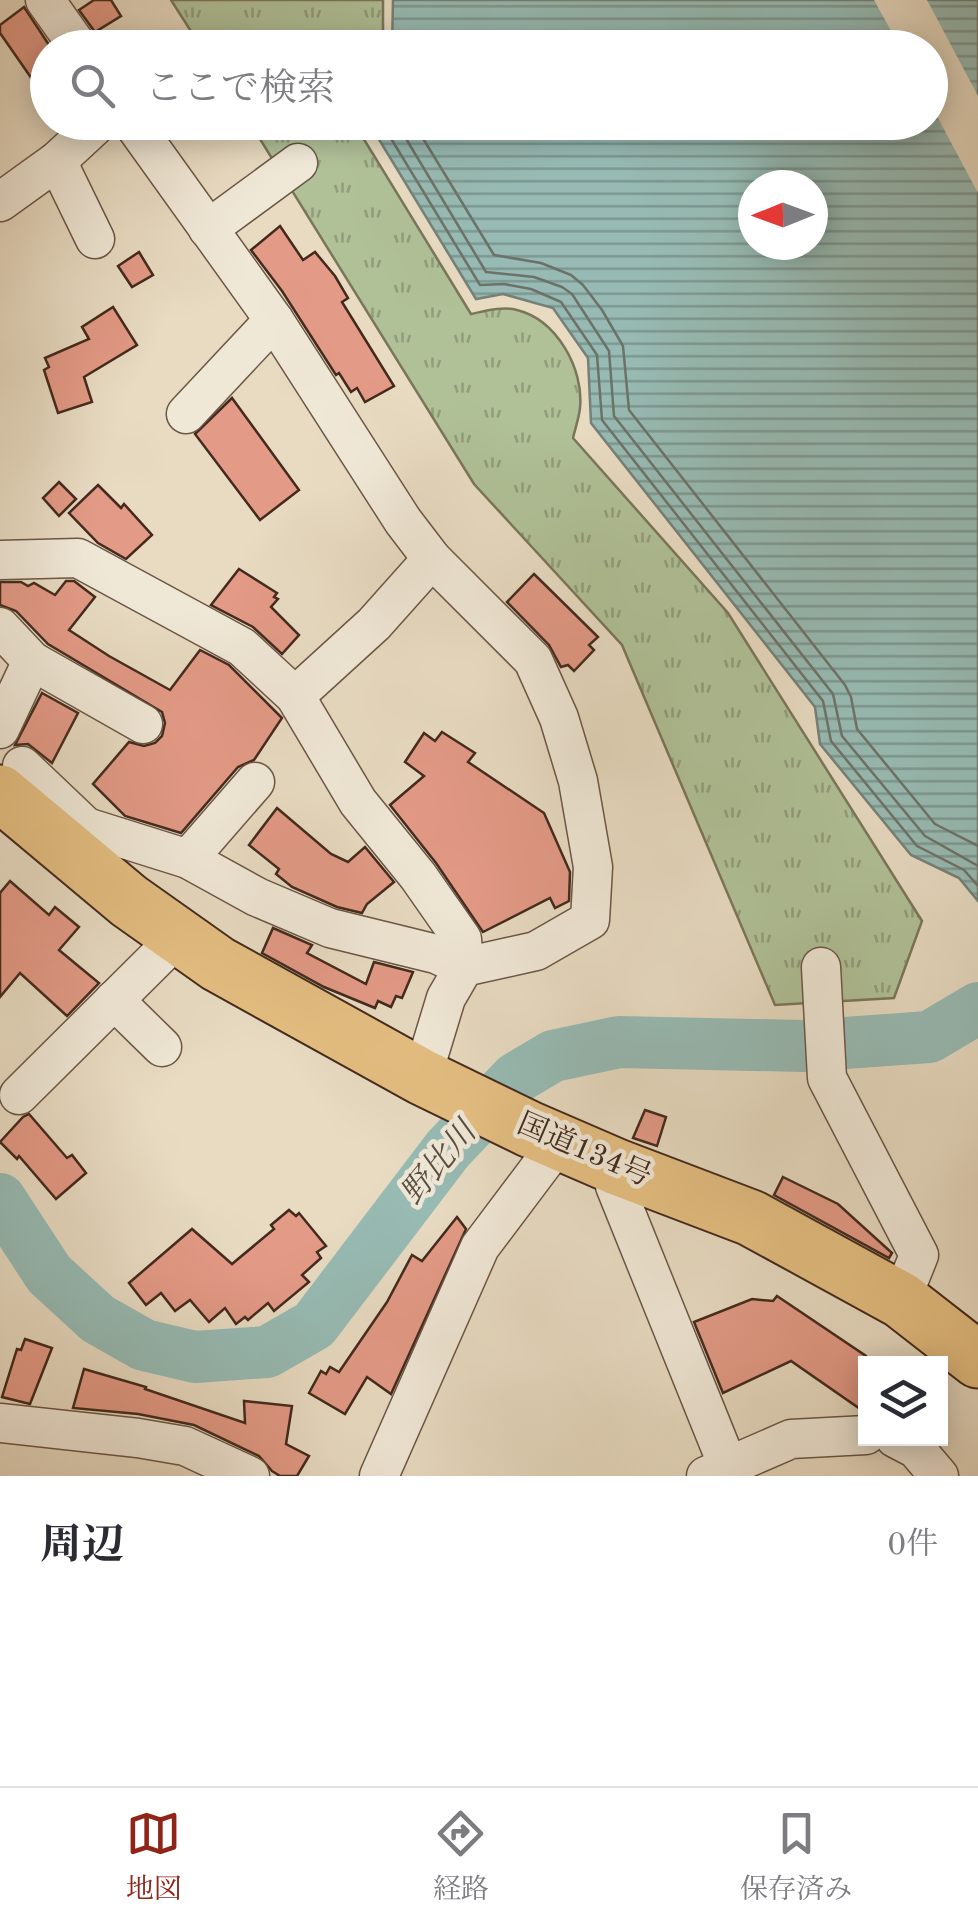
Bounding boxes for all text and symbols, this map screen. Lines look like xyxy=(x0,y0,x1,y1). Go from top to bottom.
search box xyxy=(30,30,948,140)
icon: search xyxy=(65,58,120,113)
text: ここで検索 xyxy=(145,71,335,109)
north arrow xyxy=(738,170,828,260)
street label: 国道134号 xyxy=(513,1107,656,1193)
water label: 野比川 xyxy=(395,1113,485,1211)
map controls xyxy=(858,1356,948,1446)
button: layers xyxy=(858,1356,948,1446)
text: 周辺 xyxy=(40,1526,124,1568)
text: 0件 xyxy=(887,1530,938,1562)
tab: 地図 xyxy=(126,1806,182,1909)
tab: 経路 xyxy=(433,1806,489,1909)
tab: 保存済み xyxy=(740,1806,852,1909)

